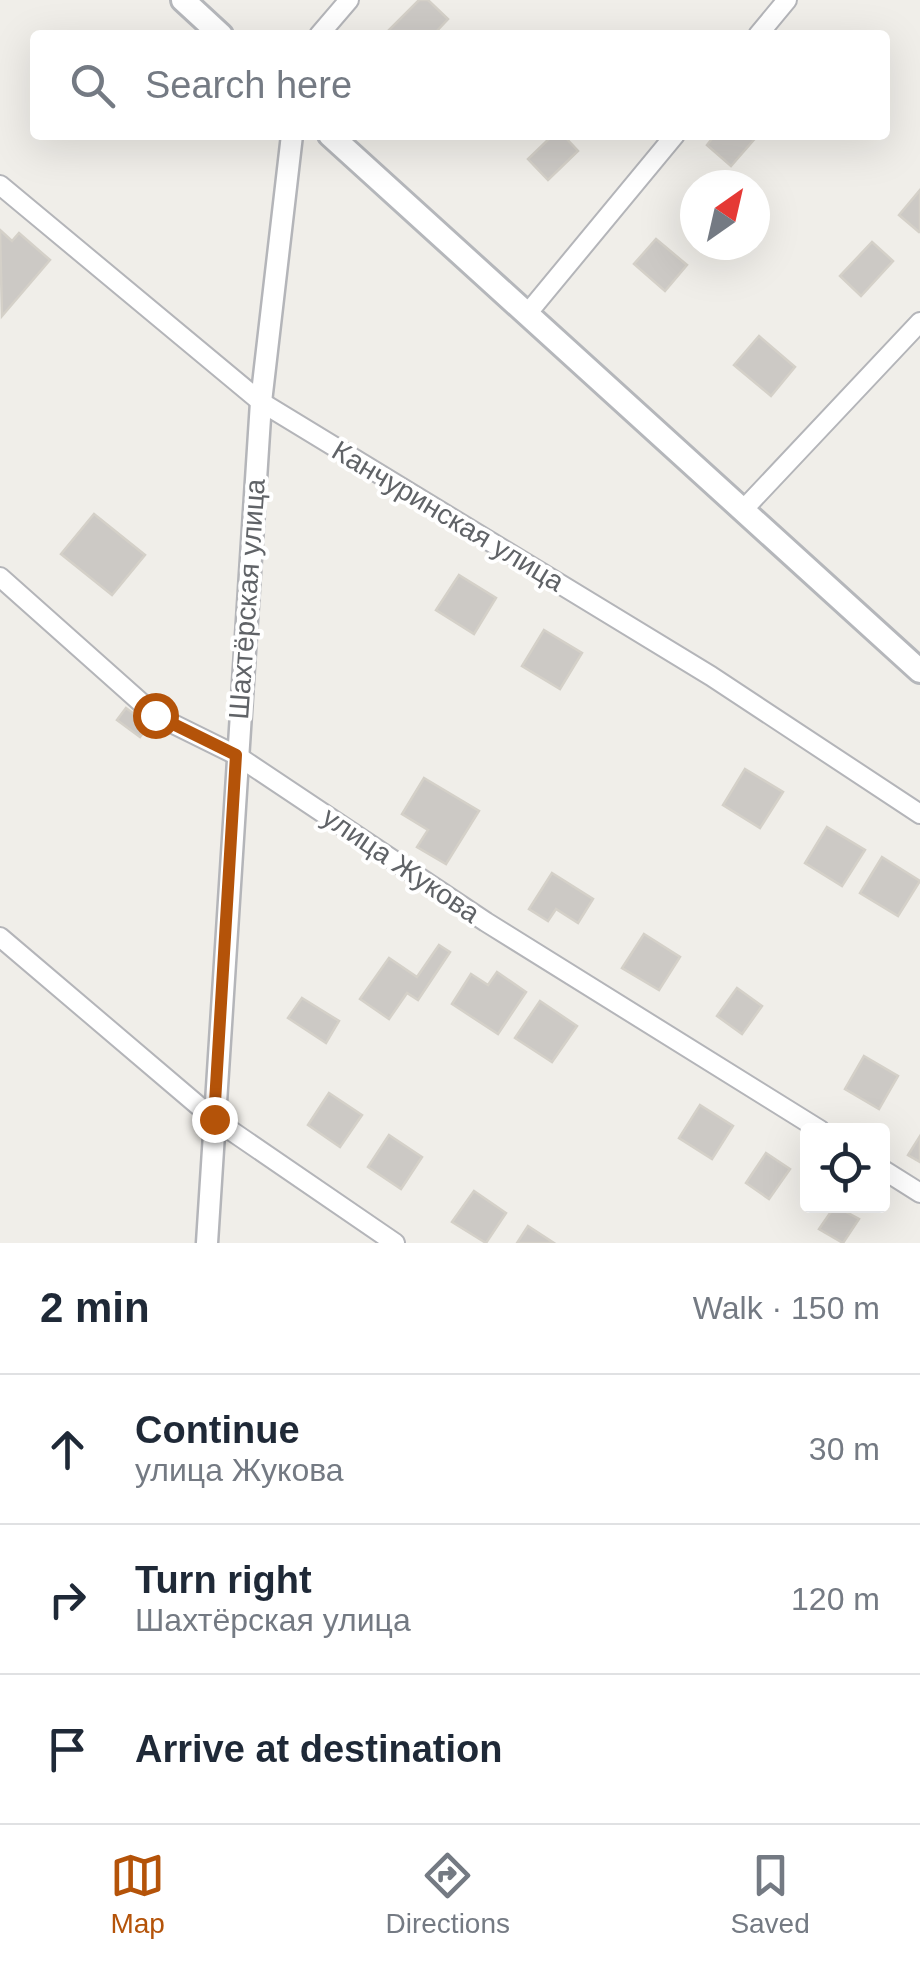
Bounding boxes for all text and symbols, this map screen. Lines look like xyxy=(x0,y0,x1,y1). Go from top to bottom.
search box xyxy=(30,30,890,140)
icon: search xyxy=(65,58,120,113)
text: Search here xyxy=(145,64,352,106)
north arrow xyxy=(680,170,770,260)
street label: Канчуринская улица xyxy=(327,435,570,598)
street label: Шахтёрская улица xyxy=(223,477,271,720)
route start xyxy=(133,693,179,739)
street label: улица Жукова xyxy=(317,801,486,929)
route end xyxy=(192,1097,238,1143)
map controls xyxy=(800,1123,890,1213)
button: locate xyxy=(800,1123,890,1213)
text: 2 min xyxy=(40,1284,150,1331)
text: Walk · 150 m xyxy=(693,1290,880,1326)
text: Continue xyxy=(135,1409,300,1451)
icon: ahead xyxy=(40,1422,95,1477)
text: 30 m xyxy=(809,1431,880,1467)
text: улица Жукова xyxy=(135,1452,344,1488)
text: Turn right xyxy=(135,1559,312,1601)
icon: right xyxy=(40,1572,95,1627)
text: 120 m xyxy=(791,1581,880,1617)
text: Шахтёрская улица xyxy=(135,1602,411,1638)
icon: arrive xyxy=(40,1722,95,1777)
text: Arrive at destination xyxy=(135,1728,502,1770)
tab: Map xyxy=(110,1848,165,1940)
tab: Directions xyxy=(386,1848,510,1940)
tab: Saved xyxy=(730,1848,810,1940)

